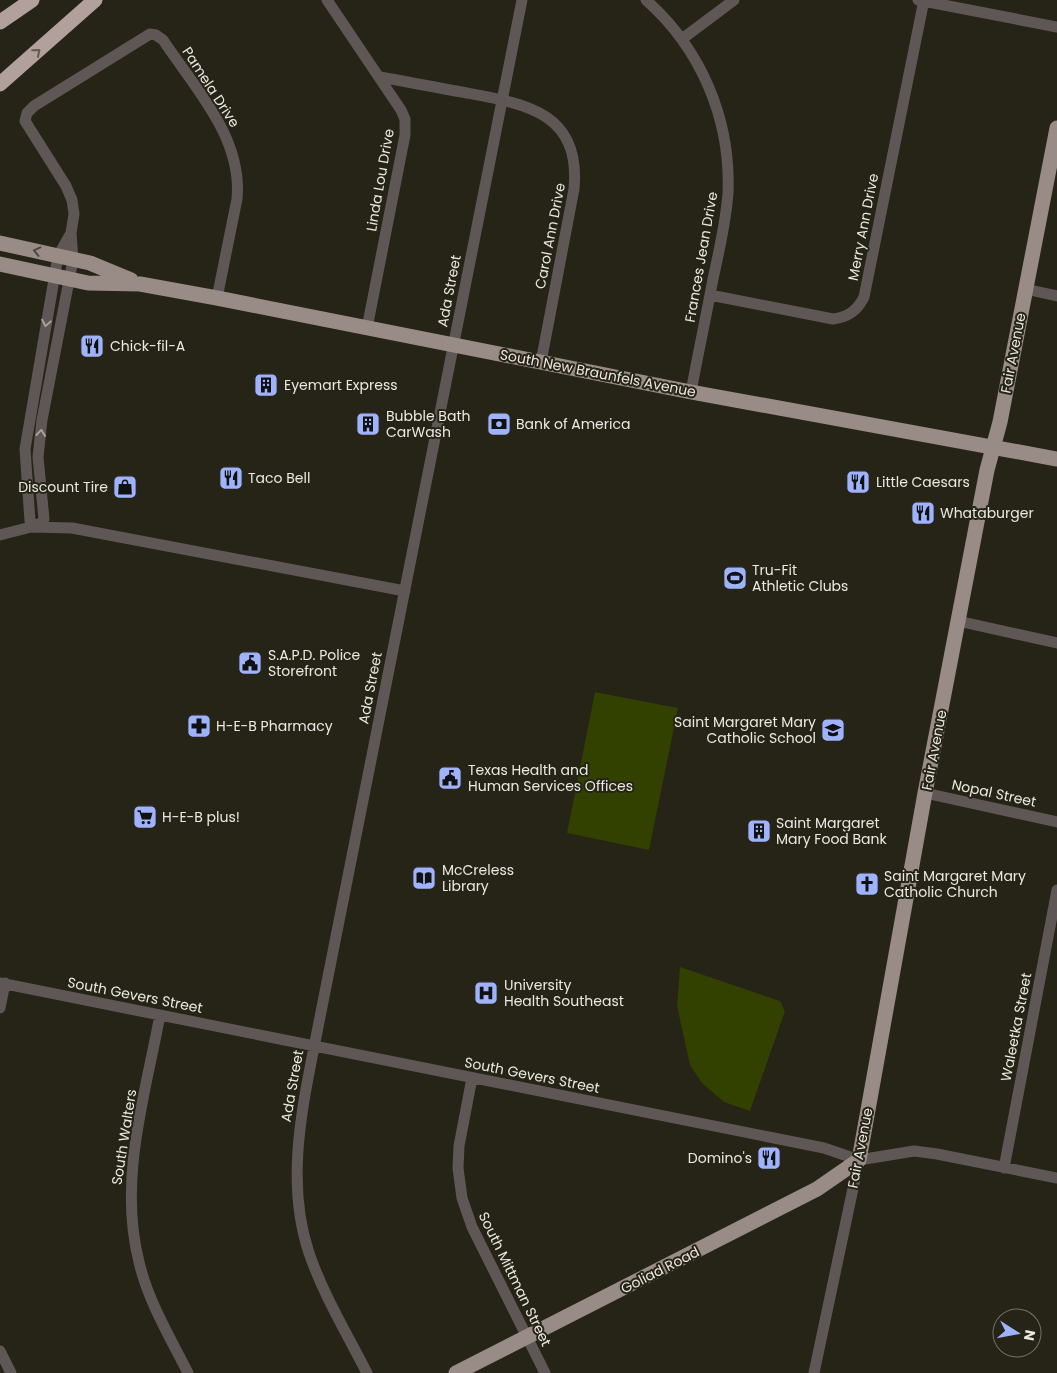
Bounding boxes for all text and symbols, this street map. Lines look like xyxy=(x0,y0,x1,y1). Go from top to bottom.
street label: Pamela Drive xyxy=(177,43,245,131)
one-way arrow xyxy=(31,48,40,57)
street label: Linda Lou Drive xyxy=(361,127,399,233)
street label: Merry Ann Drive xyxy=(843,171,883,282)
street label: Carol Ann Drive xyxy=(530,181,570,291)
street label: Frances Jean Drive xyxy=(680,190,722,324)
one-way arrow xyxy=(32,247,41,257)
street label: Ada Street xyxy=(432,253,466,329)
street label: Fair Avenue xyxy=(995,311,1031,395)
one-way arrow xyxy=(41,319,52,328)
restaurant icon: Chick-fil-A xyxy=(79,333,105,359)
place label: Chick-fil-A xyxy=(110,336,185,356)
street label: South New Braunfels Avenue xyxy=(498,344,698,402)
building icon: Eyemart Express xyxy=(253,372,279,398)
place label: Eyemart Express xyxy=(284,375,398,395)
place label: Bubble Bath CarWash xyxy=(386,406,470,442)
building icon: Bubble Bath CarWash xyxy=(355,411,381,437)
bank icon: Bank of America xyxy=(486,411,512,437)
place label: Bank of America xyxy=(516,414,630,434)
one-way arrow xyxy=(35,429,46,437)
restaurant icon: Taco Bell xyxy=(218,465,244,491)
place label: Taco Bell xyxy=(248,468,310,488)
restaurant icon: Little Caesars xyxy=(845,469,871,495)
place label: Little Caesars xyxy=(876,472,970,492)
shop icon: Discount Tire xyxy=(112,474,138,500)
place label: Discount Tire xyxy=(18,477,108,497)
restaurant icon: Whataburger xyxy=(910,500,936,526)
place label: Whataburger xyxy=(940,503,1034,523)
place label: Tru-Fit Athletic Clubs xyxy=(752,560,848,596)
sports icon: Tru-Fit Athletic Clubs xyxy=(722,565,748,591)
place label: S.A.P.D. Police Storefront xyxy=(268,645,361,681)
public building icon: S.A.P.D. Police Storefront xyxy=(237,650,263,676)
street label: Ada Street xyxy=(353,650,387,726)
street label: Fair Avenue xyxy=(916,708,952,792)
place label: Saint Margaret Mary Catholic School xyxy=(674,712,816,748)
pharmacy icon: H-E-B Pharmacy xyxy=(186,713,212,739)
place label: H-E-B Pharmacy xyxy=(216,716,333,736)
school or university icon: Saint Margaret Mary Catholic School xyxy=(820,717,846,743)
place label: Texas Health and Human Services Offices xyxy=(468,760,633,796)
public building icon: Texas Health and Human Services Offices xyxy=(437,765,463,791)
street label: Nopal Street xyxy=(950,774,1038,812)
supermarket icon: H-E-B plus! xyxy=(132,804,158,830)
place label: H-E-B plus! xyxy=(162,807,240,827)
place label: Saint Margaret Mary Food Bank xyxy=(776,813,888,849)
building icon: Saint Margaret Mary Food Bank xyxy=(746,818,772,844)
place label: McCreless Library xyxy=(442,860,514,896)
library icon: McCreless Library xyxy=(411,865,437,891)
place label: Saint Margaret Mary Catholic Church xyxy=(884,866,1026,902)
church icon: Saint Margaret Mary Catholic Church xyxy=(854,871,880,897)
street label: Waleetka Street xyxy=(996,971,1036,1083)
street label: South Gevers Street xyxy=(66,972,204,1018)
place label: University Health Southeast xyxy=(504,975,624,1011)
hospital icon: University Health Southeast xyxy=(473,980,499,1006)
street label: Ada Street xyxy=(276,1048,308,1124)
street label: South Gevers Street xyxy=(463,1052,601,1098)
street label: South Walters xyxy=(107,1088,141,1186)
street label: Fair Avenue xyxy=(842,1106,878,1190)
restaurant icon: Domino's xyxy=(756,1145,782,1171)
place label: Domino's xyxy=(688,1148,752,1168)
street label: South Mittman Street xyxy=(474,1208,556,1350)
street label: Goliad Road xyxy=(617,1242,703,1298)
north arrow xyxy=(992,1308,1042,1358)
text: N xyxy=(1019,1328,1041,1343)

